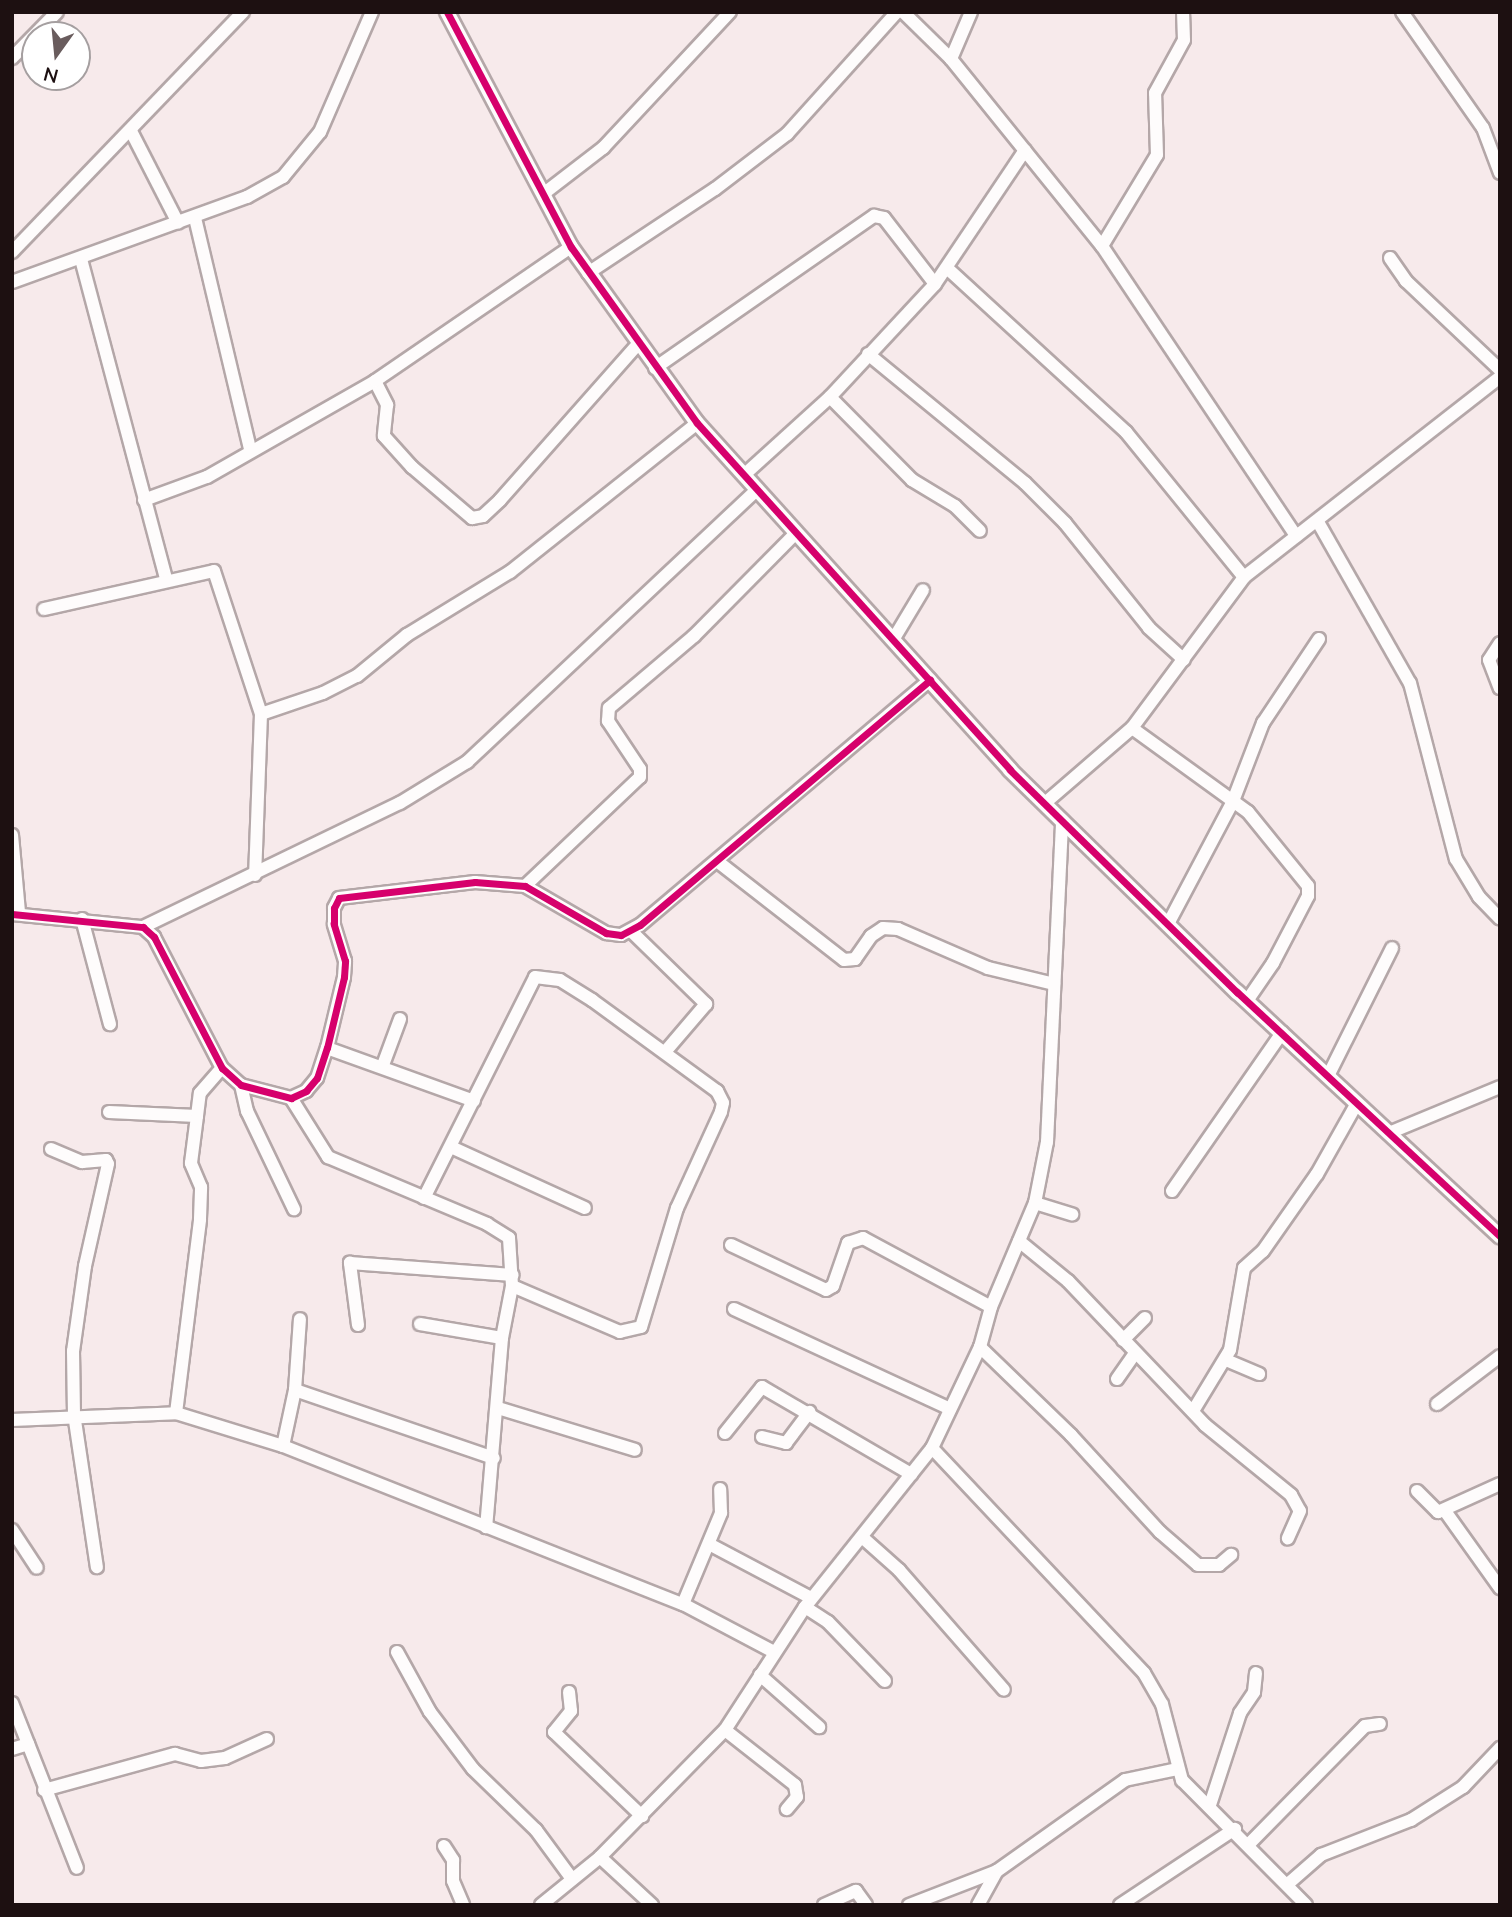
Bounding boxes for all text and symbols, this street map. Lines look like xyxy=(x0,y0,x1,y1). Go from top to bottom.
north arrow xyxy=(21,21,91,91)
text: N xyxy=(41,60,61,89)

